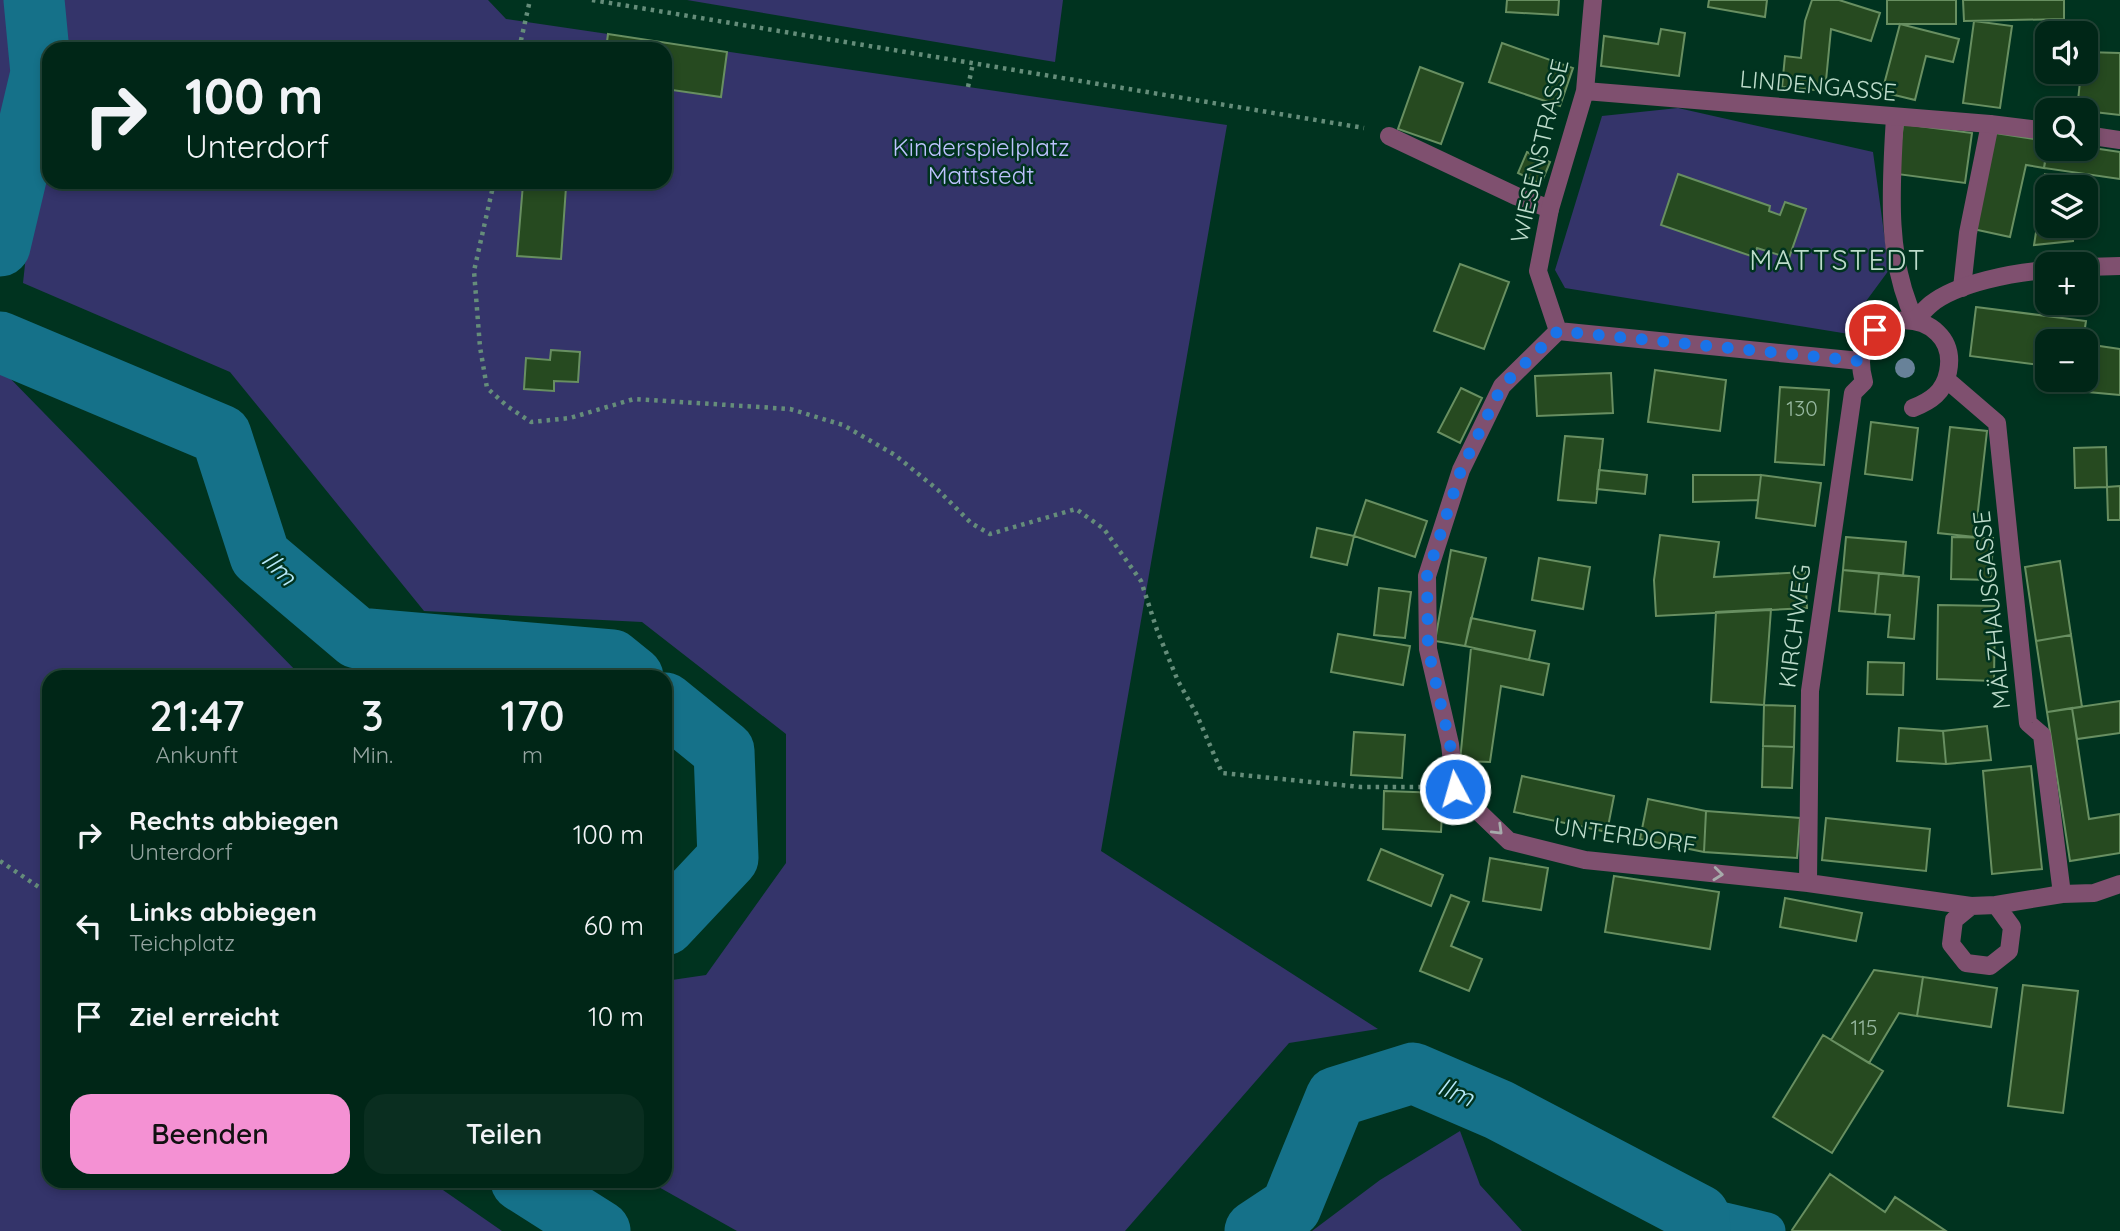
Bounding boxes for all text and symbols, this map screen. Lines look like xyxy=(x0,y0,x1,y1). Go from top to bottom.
map controls xyxy=(2035,21,2098,392)
button: sound xyxy=(2035,21,2098,84)
street label: WIESENSTRASSE xyxy=(1503,56,1575,246)
street label: LINDENGASSE xyxy=(1738,63,1898,107)
text: 100 m xyxy=(185,65,323,126)
icon: right xyxy=(70,70,161,161)
button: search xyxy=(2035,98,2098,161)
text: Unterdorf xyxy=(185,126,329,166)
park label: Kinderspielplatz Mattstedt xyxy=(893,132,1069,190)
button: layers xyxy=(2035,175,2098,238)
district label: MATTSTEDT xyxy=(1749,242,1927,277)
button: + xyxy=(2035,252,2098,315)
pin xyxy=(1845,300,1905,360)
icon: arrive xyxy=(1856,311,1894,349)
button: − xyxy=(2035,329,2098,392)
house number: 130 xyxy=(1786,395,1818,421)
street label: MÄLZHAUSGASSE xyxy=(1966,509,2016,711)
water label: Ilm xyxy=(255,543,305,593)
street label: KIRCHWEG xyxy=(1772,562,1816,689)
text: 21:47 xyxy=(149,689,244,742)
text: 3 xyxy=(361,689,384,742)
text: 170 xyxy=(500,689,565,742)
text: Ankunft xyxy=(155,740,238,769)
text: Min. xyxy=(352,740,393,769)
text: m xyxy=(522,740,543,769)
position arrow xyxy=(1418,752,1492,826)
text: Rechts abbiegen xyxy=(129,804,339,837)
street label: UNTERDORF xyxy=(1552,810,1699,860)
icon: right xyxy=(70,816,108,854)
text: 100 m xyxy=(573,818,644,851)
one-way arrow xyxy=(1490,822,1503,835)
text: Unterdorf xyxy=(129,837,233,866)
one-way arrow xyxy=(1712,866,1723,881)
text: Links abbiegen xyxy=(129,895,317,928)
icon: left xyxy=(70,907,108,945)
text: 60 m xyxy=(584,909,644,942)
text: Teichplatz xyxy=(129,928,235,957)
icon: arrive xyxy=(70,998,108,1036)
text: Ziel erreicht xyxy=(129,1000,280,1033)
text: 10 m xyxy=(588,1000,644,1033)
house number: 115 xyxy=(1851,1014,1878,1040)
water label: Ilm xyxy=(1433,1069,1480,1114)
button: Beenden xyxy=(70,1094,350,1174)
button: Teilen xyxy=(364,1094,644,1174)

